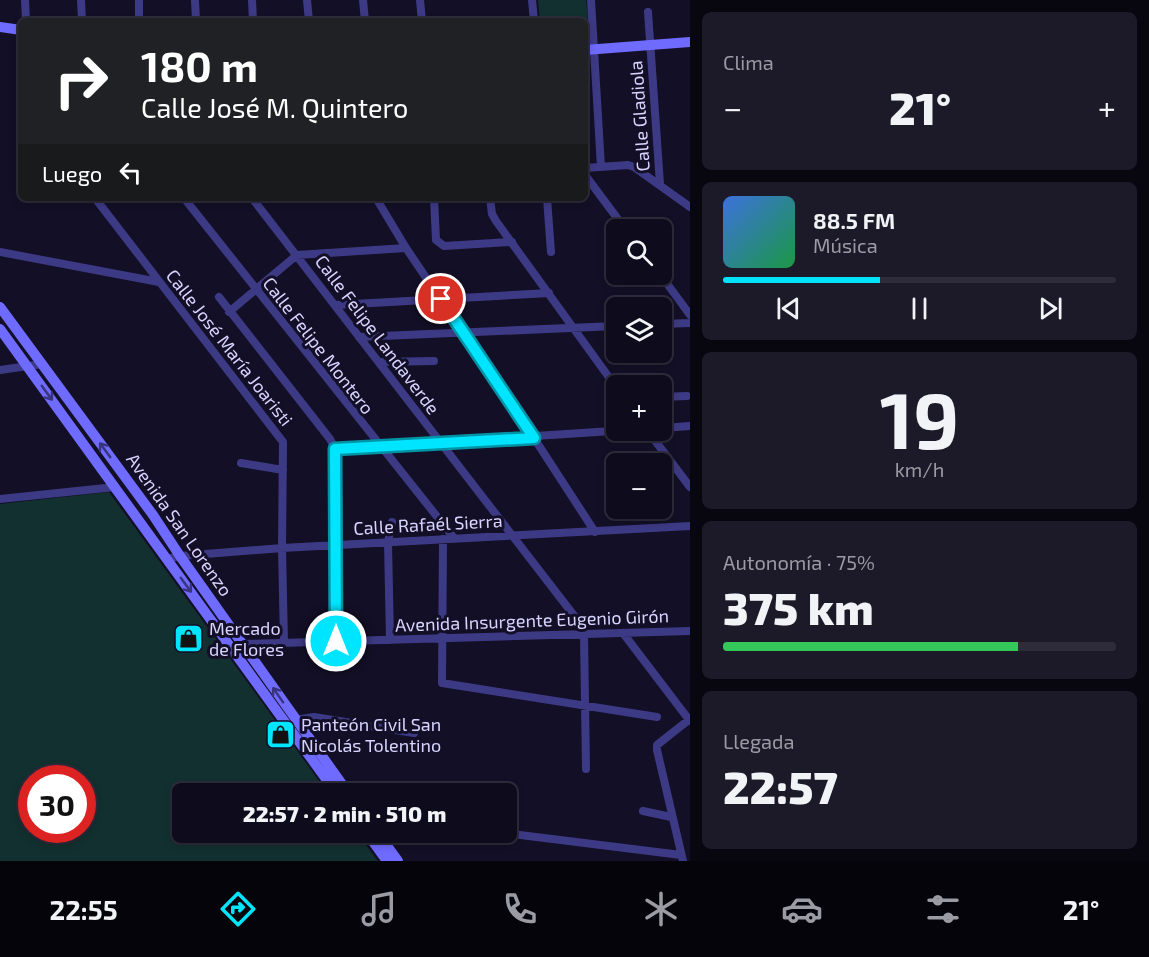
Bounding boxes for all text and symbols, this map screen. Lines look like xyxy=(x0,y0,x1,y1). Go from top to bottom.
text: 180 m xyxy=(141,40,258,90)
icon: right xyxy=(42,42,120,120)
text: Clima xyxy=(723,50,774,74)
street label: Calle Gladiola xyxy=(624,60,654,172)
text: 21° xyxy=(889,80,951,134)
text: − xyxy=(723,87,742,127)
text: + xyxy=(1098,87,1116,127)
text: Calle José M. Quintero xyxy=(141,91,408,123)
icon: left xyxy=(114,156,147,189)
text: Luego xyxy=(42,160,102,186)
text: 88.5 FM xyxy=(813,207,895,233)
map controls xyxy=(606,219,672,519)
button: search xyxy=(606,219,672,285)
text: Música xyxy=(813,233,878,257)
street label: Calle Felipe Landaverde xyxy=(311,251,445,418)
street label: Calle José María Joaristi xyxy=(162,265,298,430)
street label: Calle Felipe Montero xyxy=(258,273,379,418)
pin xyxy=(415,273,466,324)
icon: arrive xyxy=(424,282,457,315)
icon: previous xyxy=(772,292,805,325)
icon: pause xyxy=(903,292,936,325)
icon: next xyxy=(1034,292,1067,325)
button: layers xyxy=(606,297,672,363)
text: 19 xyxy=(880,371,959,465)
button: + xyxy=(606,375,672,441)
one-way arrow xyxy=(41,385,53,401)
one-way arrow xyxy=(99,442,111,458)
street label: Avenida San Lorenzo xyxy=(122,449,237,600)
button: − xyxy=(606,453,672,519)
text: km/h xyxy=(895,457,944,481)
street label: Calle Rafaél Sierra xyxy=(353,509,503,539)
text: Autonomía · 75% xyxy=(723,550,875,574)
one-way arrow xyxy=(180,577,192,593)
text: 375 km xyxy=(723,580,874,634)
street label: Avenida Insurgente Eugenio Girón xyxy=(395,604,669,636)
position arrow xyxy=(304,609,368,673)
place label: Mercado de Flores xyxy=(209,617,284,660)
shop icon: Mercado de Flores xyxy=(172,623,204,655)
one-way arrow xyxy=(272,687,284,703)
place label: Panteón Civil San Nicolás Tolentino xyxy=(301,713,441,756)
shop icon: Panteón Civil San Nicolás Tolentino xyxy=(264,719,296,751)
text: Llegada xyxy=(723,729,794,753)
text: 22:57 xyxy=(723,759,838,813)
speed limit sign: 30 xyxy=(18,765,96,843)
text: 22:57 · 2 min · 510 m xyxy=(243,800,446,826)
icon: directions xyxy=(217,888,259,930)
icon: music xyxy=(358,888,400,930)
icon: phone xyxy=(499,888,541,930)
icon: climate xyxy=(640,888,682,930)
icon: car xyxy=(781,888,823,930)
icon: filters xyxy=(922,888,964,930)
text: 22:55 xyxy=(50,893,118,925)
text: 21° xyxy=(1063,893,1099,925)

